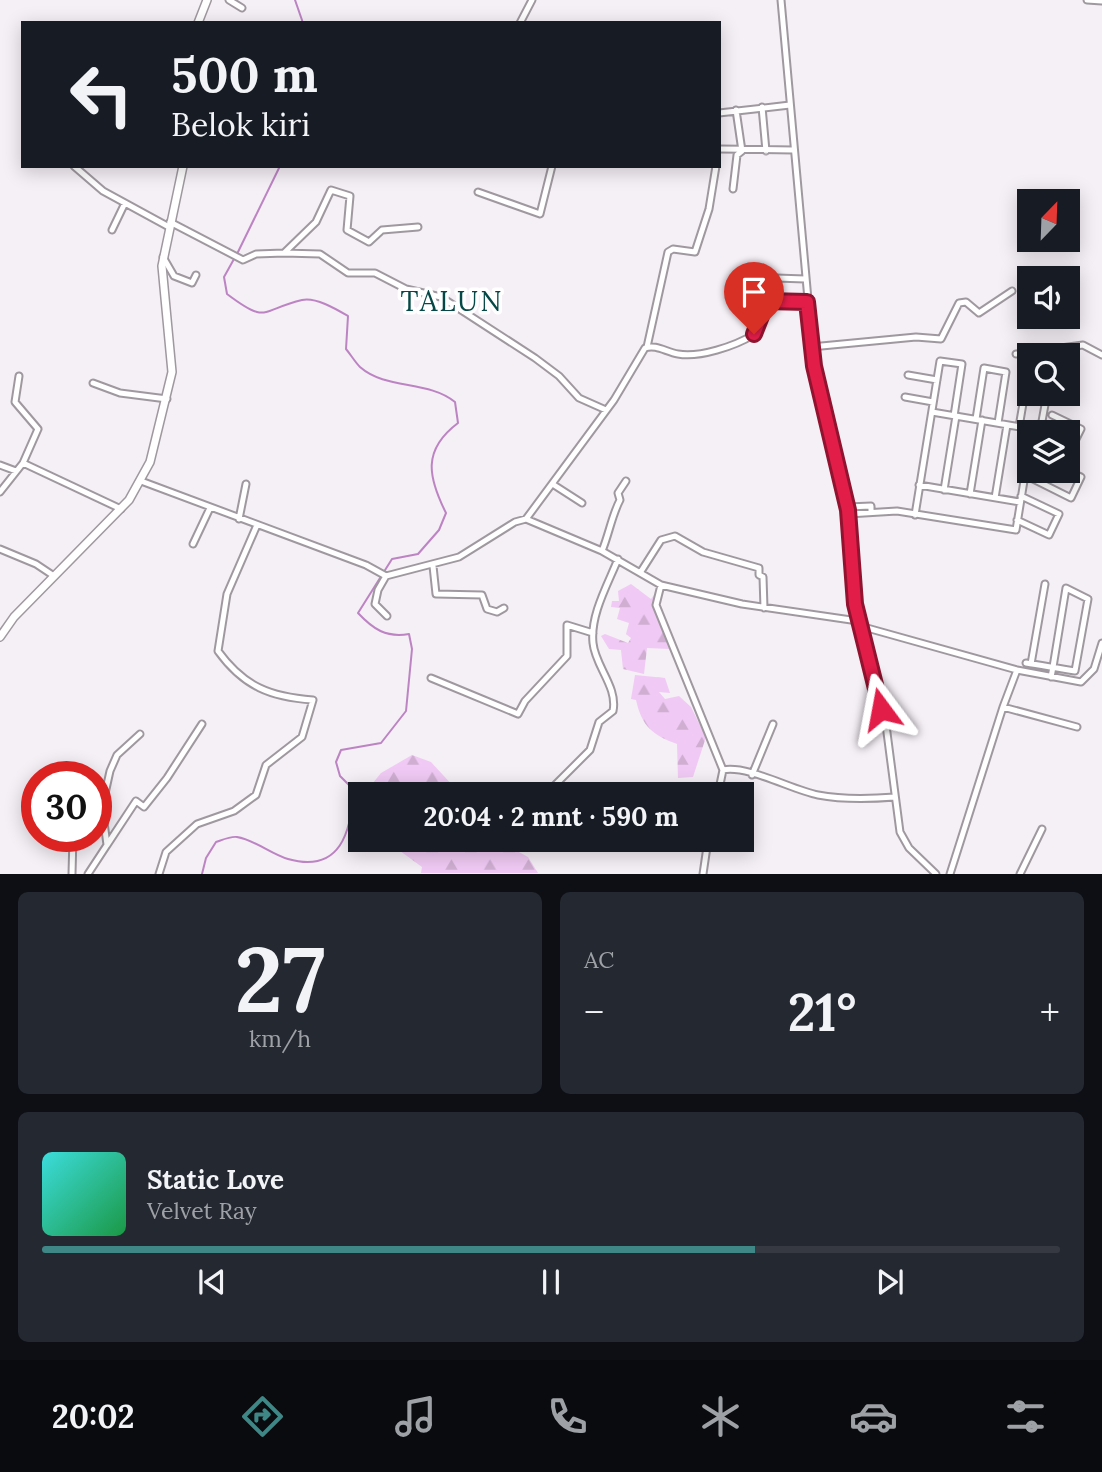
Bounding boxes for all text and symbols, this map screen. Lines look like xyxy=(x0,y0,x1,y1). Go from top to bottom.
text: 500 m xyxy=(171,43,318,105)
icon: left xyxy=(56,49,147,140)
text: Belok kiri xyxy=(171,104,310,145)
north arrow xyxy=(1017,189,1080,252)
map controls xyxy=(1017,189,1080,483)
pin xyxy=(724,262,784,334)
button: sound xyxy=(1017,266,1080,329)
icon: arrive xyxy=(735,273,773,311)
district label: TALUN xyxy=(400,283,504,319)
button: search xyxy=(1017,343,1080,406)
button: layers xyxy=(1017,420,1080,483)
position arrow xyxy=(844,672,918,746)
speed limit sign: 30 xyxy=(21,761,112,852)
text: 20:04 · 2 mnt · 590 m xyxy=(424,800,678,833)
text: 27 xyxy=(234,920,326,1037)
text: AC xyxy=(584,945,614,974)
text: 21° xyxy=(788,979,856,1045)
text: − xyxy=(584,988,604,1036)
text: + xyxy=(1040,988,1060,1036)
text: km/h xyxy=(249,1024,311,1053)
text: Static Love xyxy=(147,1163,284,1196)
text: Velvet Ray xyxy=(147,1196,257,1225)
icon: previous xyxy=(193,1263,231,1301)
icon: pause xyxy=(532,1263,570,1301)
icon: next xyxy=(871,1263,909,1301)
icon: directions xyxy=(238,1392,287,1441)
icon: music xyxy=(391,1392,440,1441)
icon: phone xyxy=(543,1392,592,1441)
icon: climate xyxy=(696,1392,745,1441)
icon: car xyxy=(849,1392,898,1441)
icon: filters xyxy=(1001,1392,1050,1441)
text: 20:02 xyxy=(52,1396,135,1437)

